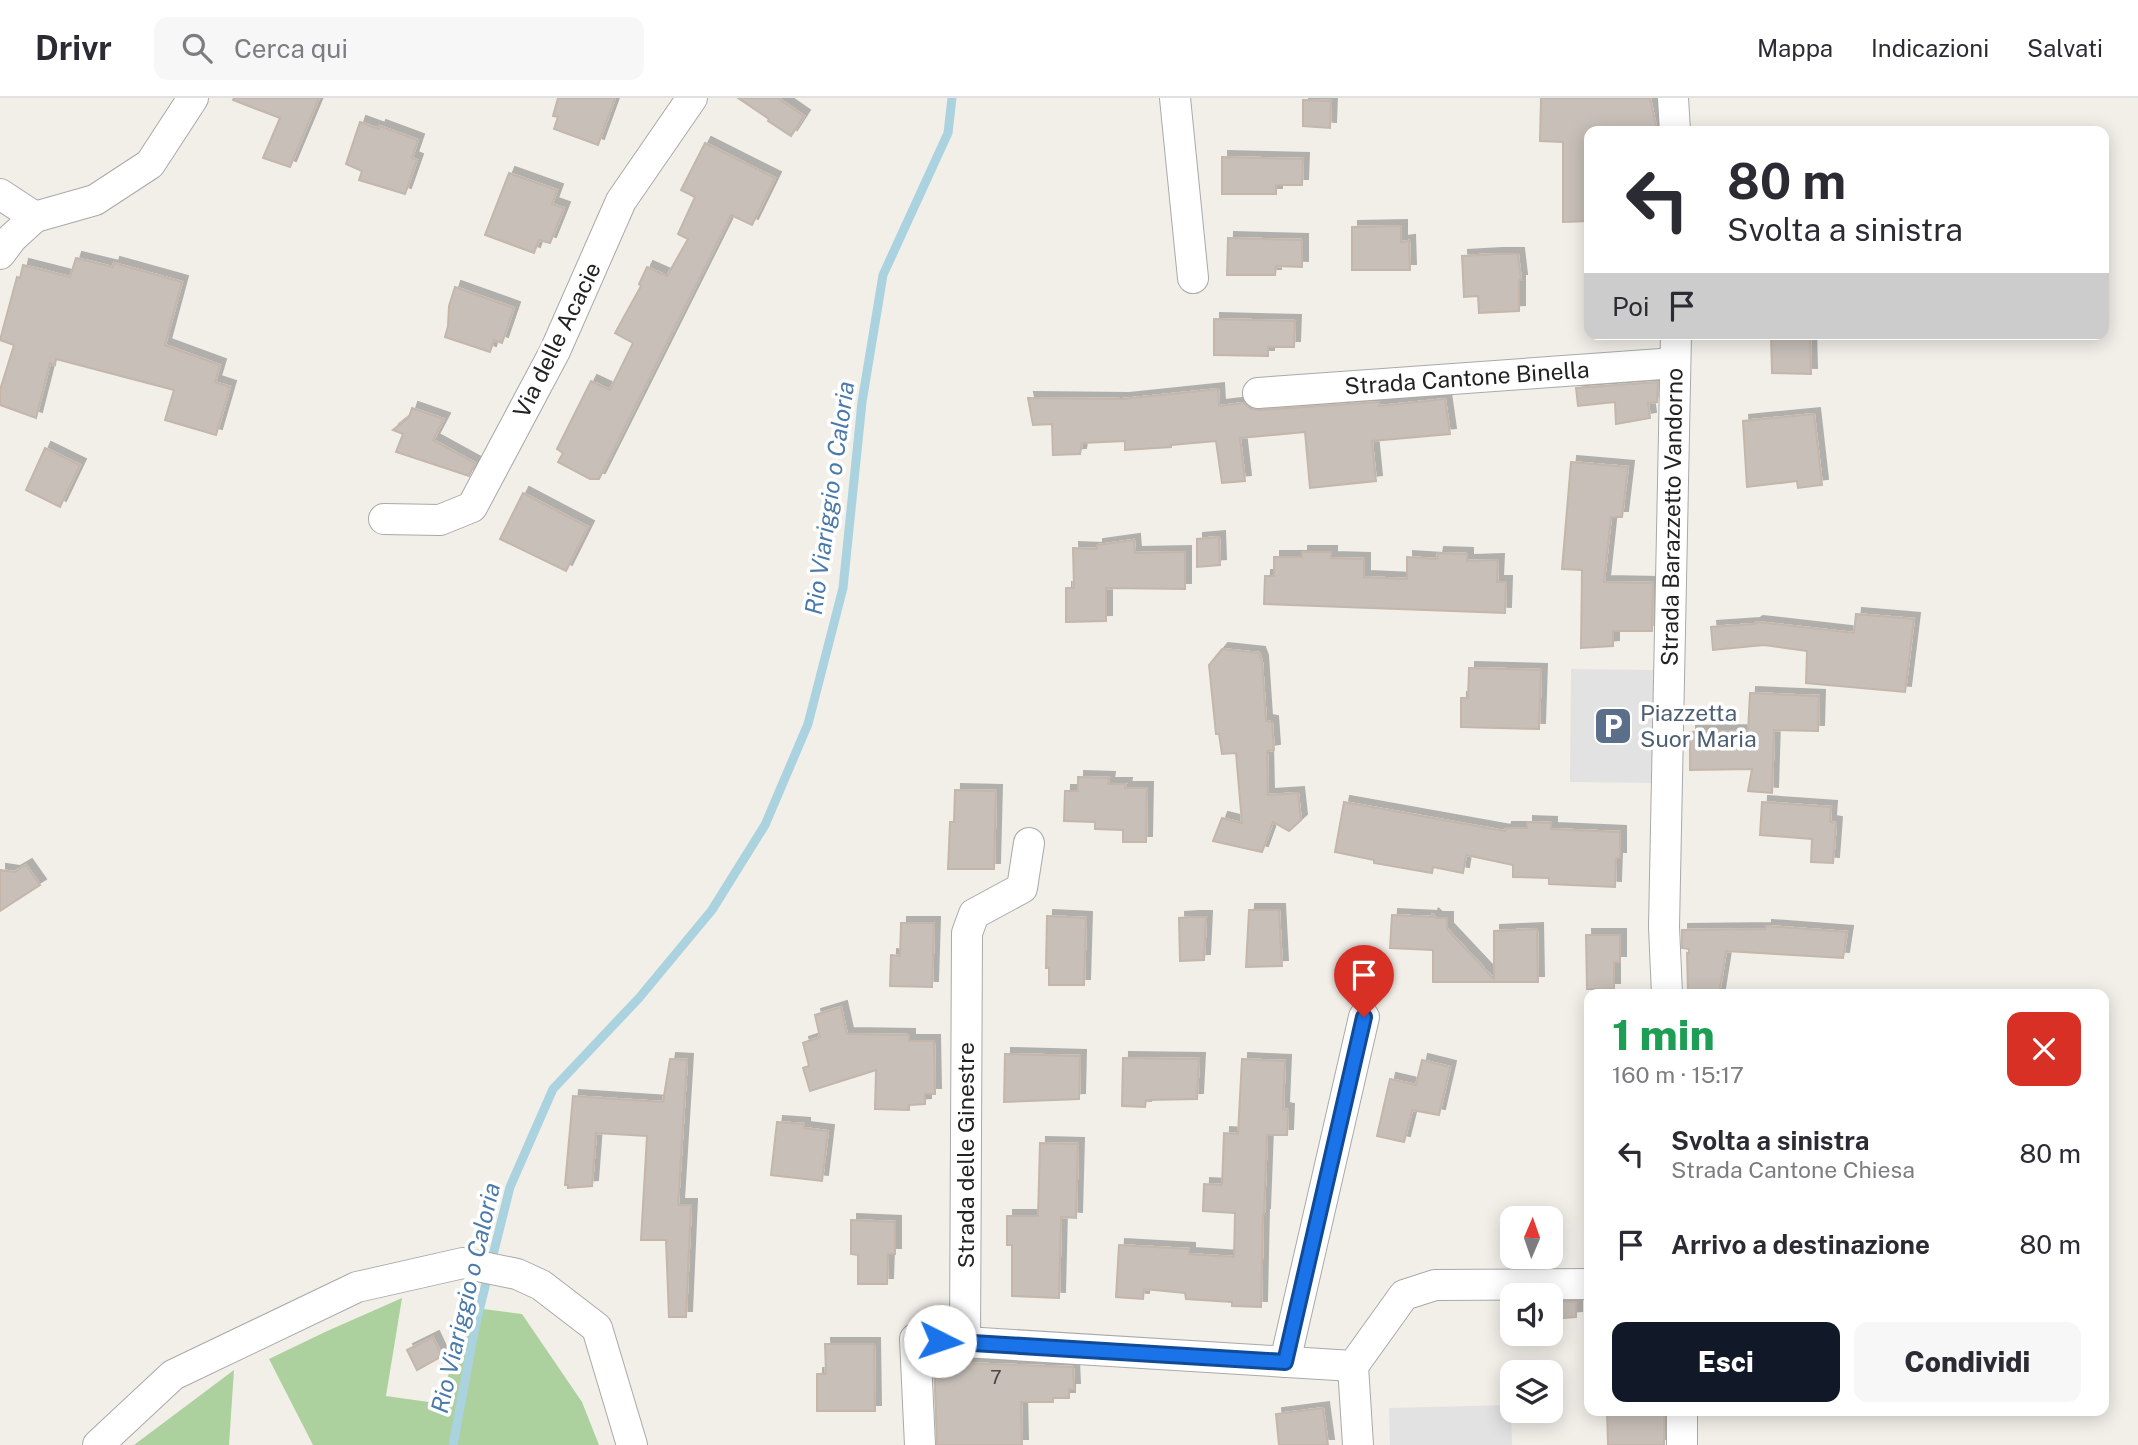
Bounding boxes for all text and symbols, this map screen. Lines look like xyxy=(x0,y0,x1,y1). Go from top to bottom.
search box xyxy=(154,17,644,80)
text: Drivr xyxy=(35,29,112,67)
icon: search xyxy=(178,29,216,67)
text: Cerca qui xyxy=(234,33,348,64)
text: Mappa xyxy=(1757,34,1833,62)
text: Indicazioni xyxy=(1871,34,1989,62)
text: Salvati xyxy=(2027,34,2103,62)
text: 80 m xyxy=(1727,152,1846,210)
icon: left xyxy=(1612,154,1703,245)
text: Svolta a sinistra xyxy=(1727,211,1963,248)
street label: Via delle Acacie xyxy=(507,258,606,422)
icon: arrive xyxy=(1663,287,1701,325)
text: Poi xyxy=(1612,291,1649,322)
street label: Strada Cantone Binella xyxy=(1344,355,1590,400)
street label: Strada Barazzetto Vandorno xyxy=(1655,368,1688,666)
water label: Rio Viariggio o Caloria xyxy=(799,379,859,616)
place label: Piazzetta Suor Maria xyxy=(1640,699,1757,752)
parking icon: Piazzetta Suor Maria xyxy=(1592,705,1634,747)
pin xyxy=(1334,945,1394,1017)
icon: arrive xyxy=(1345,956,1383,994)
text: 1 min xyxy=(1612,1010,1715,1059)
button: close xyxy=(2007,1012,2081,1086)
street label: Strada delle Ginestre xyxy=(952,1042,979,1268)
text: 160 m · 15:17 xyxy=(1612,1061,1744,1088)
text: Svolta a sinistra xyxy=(1671,1125,1869,1156)
icon: left xyxy=(1612,1135,1650,1173)
text: 80 m xyxy=(2020,1138,2081,1169)
text: Strada Cantone Chiesa xyxy=(1671,1156,1915,1183)
water label: Rio Viariggio o Caloria xyxy=(425,1180,505,1416)
north arrow xyxy=(1500,1206,1563,1269)
map controls xyxy=(1500,1206,1563,1423)
icon: arrive xyxy=(1612,1226,1650,1264)
text: Arrivo a destinazione xyxy=(1671,1229,1930,1260)
text: 80 m xyxy=(2020,1229,2081,1260)
button: sound xyxy=(1500,1283,1563,1346)
position arrow xyxy=(903,1304,977,1378)
button: Esci xyxy=(1612,1322,1840,1402)
button: Condividi xyxy=(1854,1322,2081,1402)
button: layers xyxy=(1500,1360,1563,1423)
house number: 7 xyxy=(990,1366,1002,1388)

